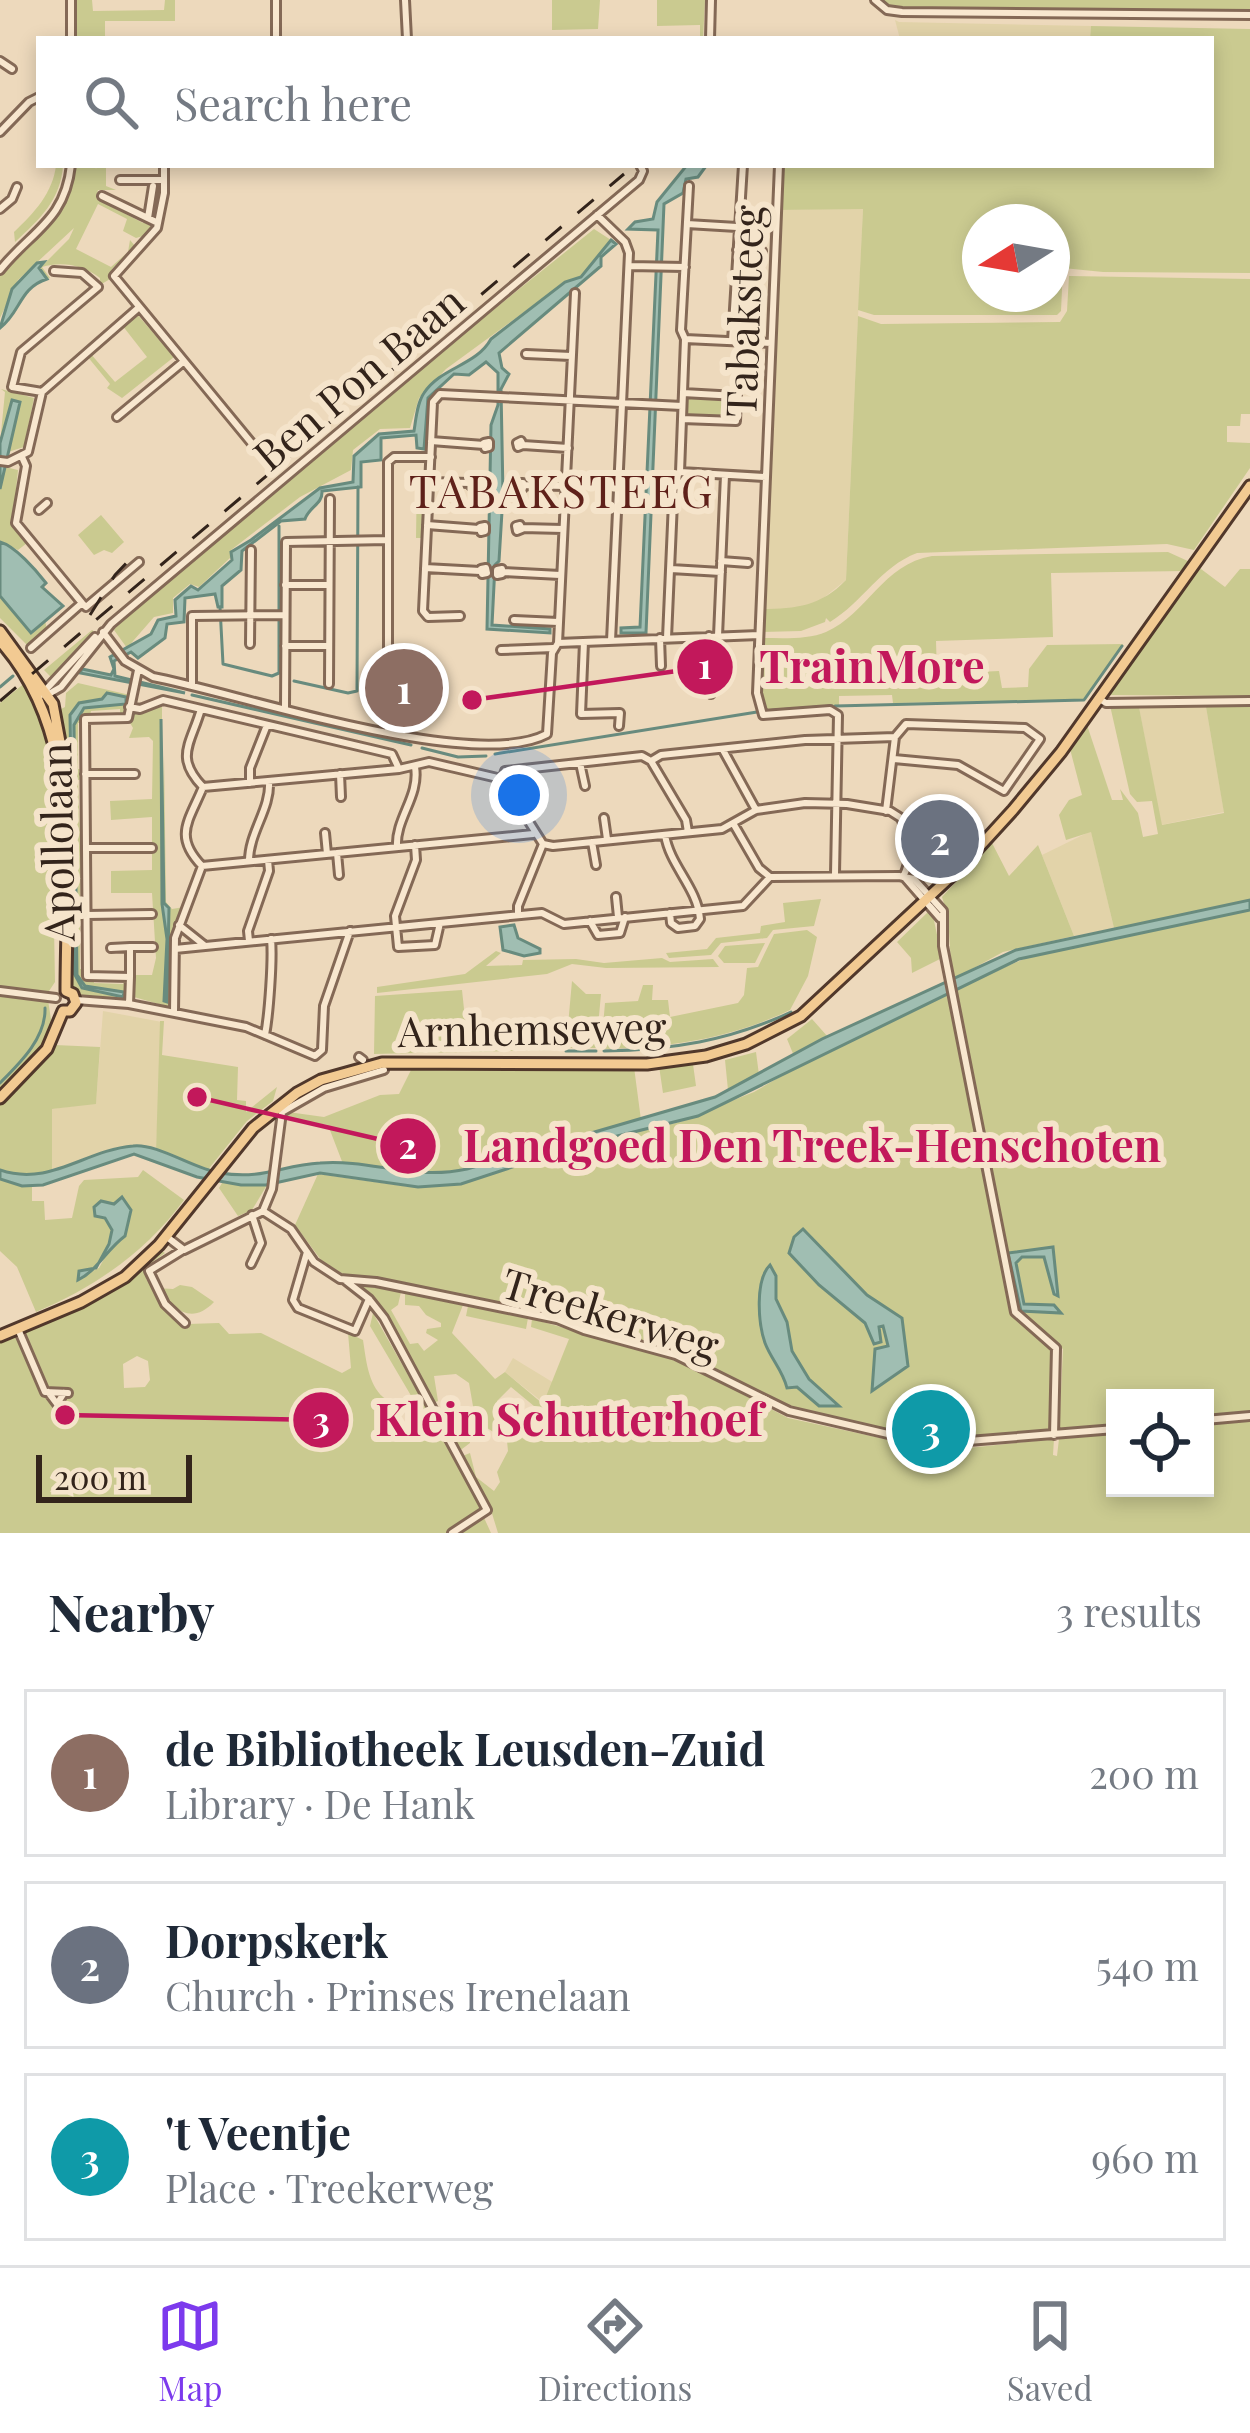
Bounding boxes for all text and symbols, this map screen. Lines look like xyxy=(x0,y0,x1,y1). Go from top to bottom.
search box xyxy=(36,36,1214,168)
icon: search xyxy=(78,69,144,135)
text: Search here xyxy=(174,72,412,132)
street label: Tabaksteeg xyxy=(711,204,775,418)
north arrow xyxy=(962,204,1070,312)
street label: Ben Pon Baan xyxy=(241,272,475,482)
district label: TABAKSTEEG xyxy=(409,459,715,519)
callout: TrainMore xyxy=(675,626,1009,707)
text: TrainMore xyxy=(759,634,985,694)
text: 1 xyxy=(698,640,712,688)
pin: 1 xyxy=(365,643,443,733)
street label: Apollolaan xyxy=(26,742,86,943)
your location xyxy=(489,765,549,825)
pin: 2 xyxy=(901,794,979,884)
street label: Arnhemseweg xyxy=(396,998,667,1058)
callout: Landgoed Den Treek-Henschoten xyxy=(378,1106,1185,1187)
text: Landgoed Den Treek-Henschoten xyxy=(463,1113,1161,1173)
text: 2 xyxy=(399,1120,417,1168)
street label: Treekerweg xyxy=(496,1254,726,1372)
callout: Klein Schutterhoef xyxy=(291,1380,786,1461)
pin: 3 xyxy=(892,1384,970,1474)
text: Klein Schutterhoef xyxy=(375,1387,767,1447)
map controls xyxy=(1106,1389,1214,1497)
button: locate xyxy=(1106,1389,1214,1497)
text: 3 xyxy=(312,1394,330,1442)
scale bar xyxy=(36,1449,192,1502)
text: 200 m xyxy=(54,1454,147,1498)
text: Nearby xyxy=(48,1577,214,1645)
text: 3 results xyxy=(1056,1585,1202,1637)
text: de Bibliotheek Leusden-Zuid xyxy=(165,1717,765,1777)
text: 1 xyxy=(83,1747,97,1799)
text: 200 m xyxy=(1089,1747,1199,1799)
text: Library · De Hank xyxy=(165,1777,475,1829)
text: Dorpskerk xyxy=(165,1909,388,1969)
text: 2 xyxy=(80,1939,100,1991)
text: 540 m xyxy=(1096,1939,1199,1991)
text: Church · Prinses Irenelaan xyxy=(165,1969,631,2021)
text: 't Veentje xyxy=(165,2101,351,2161)
text: 3 xyxy=(80,2131,100,2183)
text: 960 m xyxy=(1091,2131,1199,2183)
text: Place · Treekerweg xyxy=(165,2161,493,2213)
tab: Map xyxy=(157,2293,223,2409)
tab: Directions xyxy=(538,2293,692,2409)
tab: Saved xyxy=(1007,2293,1093,2409)

